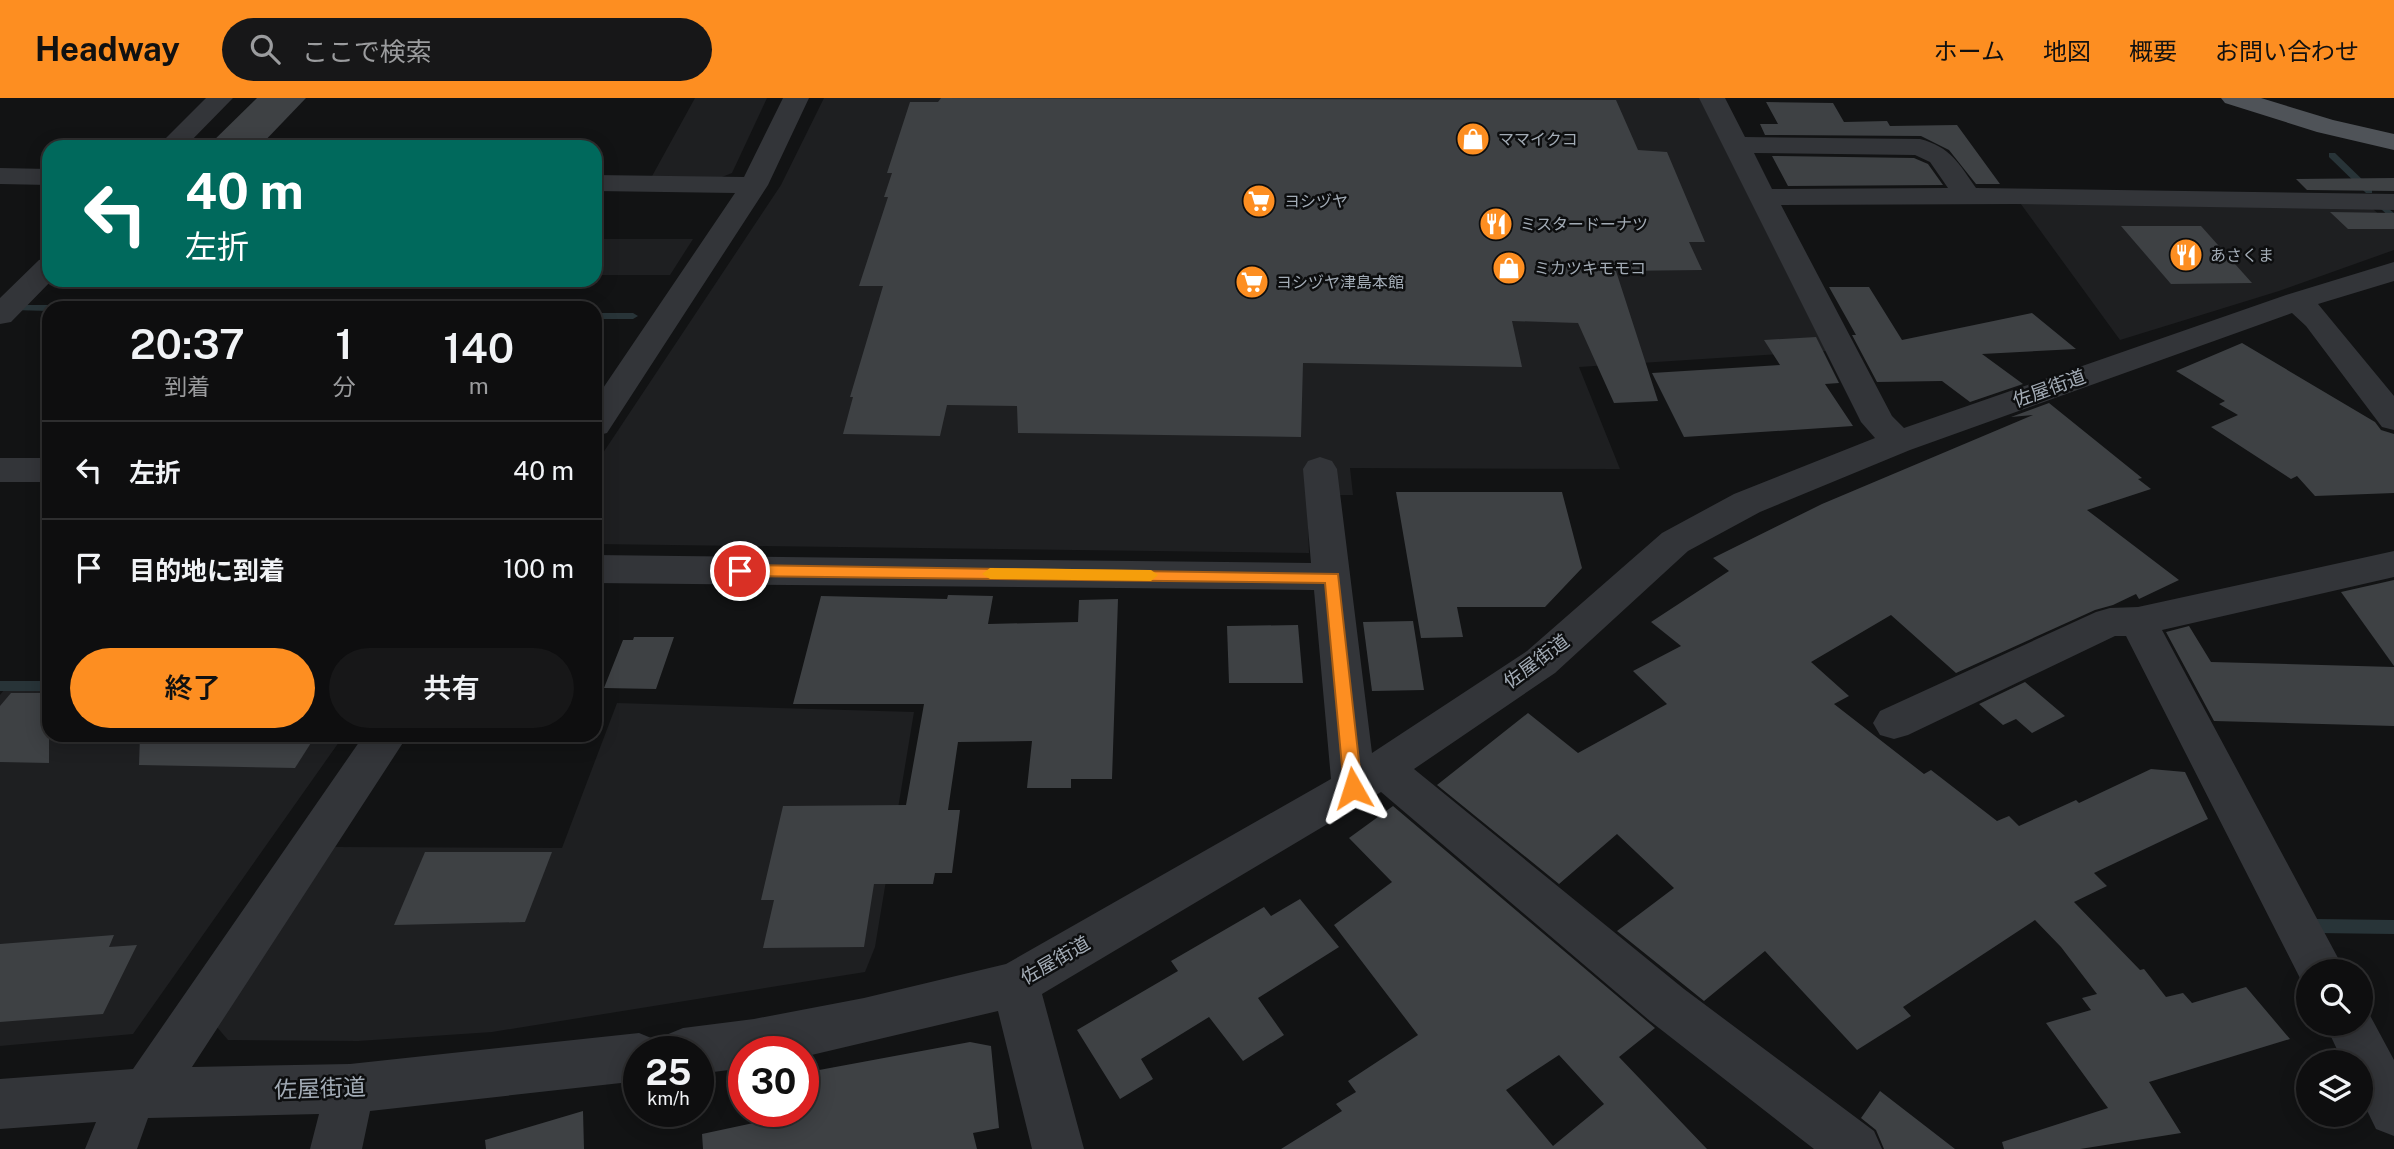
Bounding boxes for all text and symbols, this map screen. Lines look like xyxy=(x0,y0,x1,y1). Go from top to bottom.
search box xyxy=(222,18,712,81)
text: Headway xyxy=(35,30,180,68)
icon: search xyxy=(246,30,284,68)
text: ここで検索 xyxy=(302,36,432,67)
text: ホーム xyxy=(1934,37,2005,65)
text: 地図 xyxy=(2043,37,2091,65)
text: 概要 xyxy=(2129,37,2177,65)
text: お問い合わせ xyxy=(2215,37,2359,65)
shop icon: ママイクコ xyxy=(1454,120,1492,158)
place label: ママイクコ xyxy=(1498,130,1578,149)
text: 40 m xyxy=(185,162,304,220)
icon: left xyxy=(70,168,161,259)
supermarket icon: ヨシヅヤ xyxy=(1240,182,1278,220)
place label: ヨシヅヤ xyxy=(1284,192,1348,211)
restaurant icon: ミスタードーナツ xyxy=(1477,205,1515,243)
place label: ミスタードーナツ xyxy=(1520,215,1648,234)
text: 左折 xyxy=(185,228,249,265)
restaurant icon: あさくま xyxy=(2167,236,2205,274)
place label: あさくま xyxy=(2210,246,2274,265)
shop icon: ミカツキモモコ xyxy=(1490,249,1528,287)
place label: ミカツキモモコ xyxy=(1534,259,1646,278)
supermarket icon: ヨシヅヤ津島本館 xyxy=(1233,263,1271,301)
place label: ヨシヅヤ津島本館 xyxy=(1276,273,1404,292)
text: 20:37 xyxy=(130,319,245,368)
text: 1 xyxy=(335,319,353,368)
text: 140 xyxy=(443,323,514,372)
street label: 佐屋街道 xyxy=(2010,365,2088,411)
text: m xyxy=(469,372,489,399)
text: 到着 xyxy=(164,373,210,400)
text: 分 xyxy=(333,373,356,400)
icon: left xyxy=(70,451,108,489)
text: 40 m xyxy=(513,455,574,486)
text: 左折 xyxy=(129,457,181,488)
pin xyxy=(710,541,770,601)
icon: arrive xyxy=(70,549,108,587)
icon: arrive xyxy=(721,552,759,590)
text: 100 m xyxy=(503,553,574,584)
text: 目的地に到着 xyxy=(129,555,285,586)
street label: 佐屋街道 xyxy=(1499,629,1573,693)
button: 終了 xyxy=(70,648,315,728)
button: 共有 xyxy=(329,648,574,728)
position arrow xyxy=(1316,751,1390,825)
street label: 佐屋街道 xyxy=(1017,931,1093,989)
map controls xyxy=(2296,959,2373,1127)
button: search xyxy=(2296,959,2373,1036)
speed limit sign: 30 xyxy=(728,1036,819,1127)
button: layers xyxy=(2296,1050,2373,1127)
text: 25 xyxy=(646,1052,691,1093)
street label: 佐屋街道 xyxy=(274,1073,366,1103)
text: km/h xyxy=(647,1088,690,1109)

